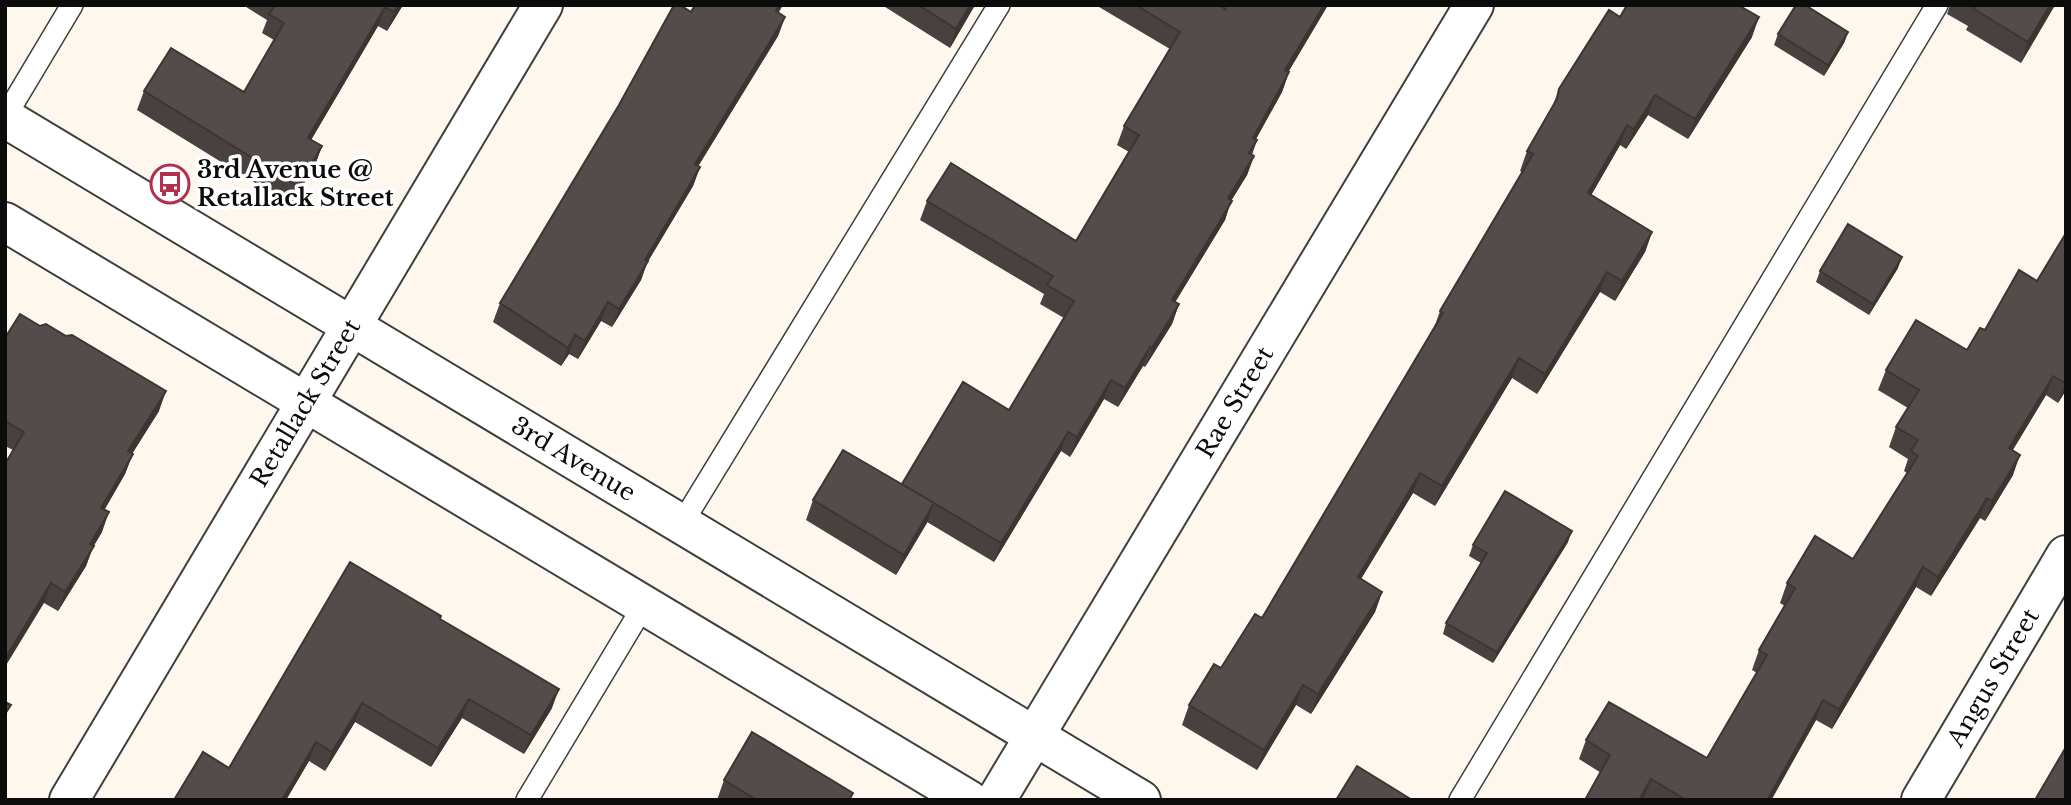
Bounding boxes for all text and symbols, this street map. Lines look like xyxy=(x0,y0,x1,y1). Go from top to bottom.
place label: 3rd Avenue @ Retallack Street xyxy=(197,155,395,212)
bus stop icon: 3rd Avenue @ Retallack Street xyxy=(149,163,191,205)
street label: Retallack Street xyxy=(244,314,366,492)
street label: Rae Street xyxy=(1190,341,1279,463)
street label: 3rd Avenue xyxy=(506,410,641,507)
street label: Angus Street xyxy=(1940,603,2045,753)

